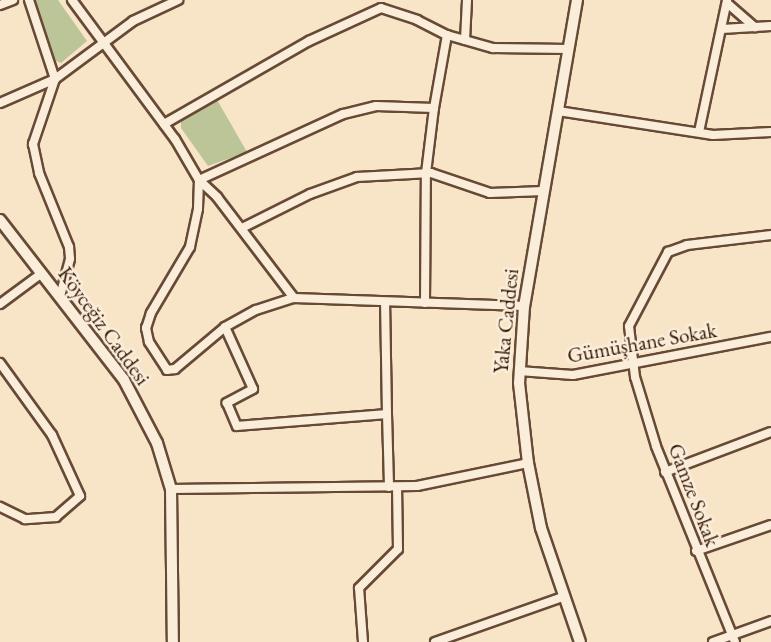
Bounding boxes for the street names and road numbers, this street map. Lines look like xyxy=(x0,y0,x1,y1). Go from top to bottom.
street label: Köyceğiz Caddesi xyxy=(53,262,155,390)
street label: Yaka Caddesi xyxy=(488,267,524,375)
street label: Gümüşhane Sokak xyxy=(565,317,719,369)
street label: Gamze Sokak xyxy=(663,440,725,550)

